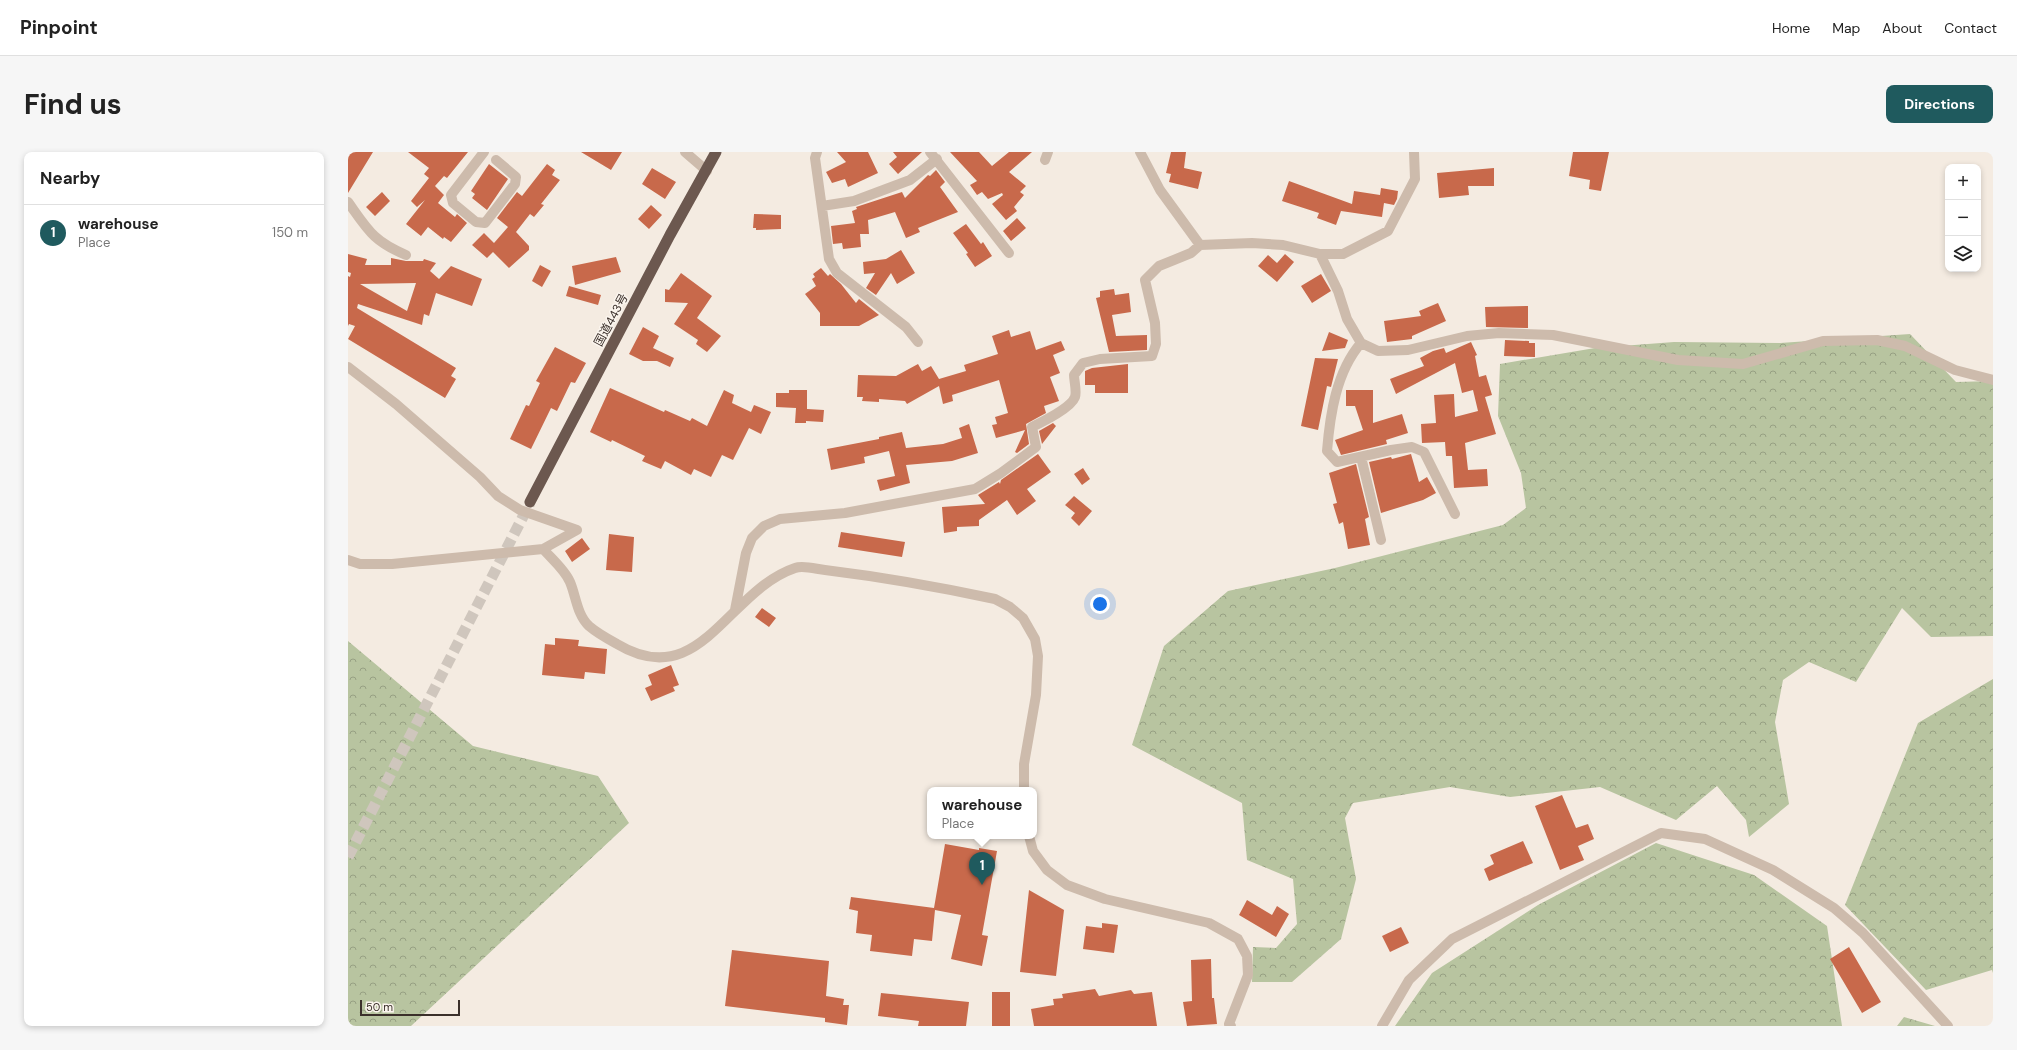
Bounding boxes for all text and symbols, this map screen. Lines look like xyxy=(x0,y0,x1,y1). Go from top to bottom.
text: Pinpoint xyxy=(20,15,98,40)
text: Home xyxy=(1772,19,1810,37)
text: Map xyxy=(1832,19,1860,37)
text: About xyxy=(1882,19,1922,37)
text: Contact xyxy=(1944,19,1997,37)
button: Directions xyxy=(1886,85,1993,123)
text: Find us xyxy=(24,86,122,123)
map controls xyxy=(1945,164,1981,272)
button: + xyxy=(1945,164,1981,200)
text: Nearby xyxy=(40,167,100,189)
button: − xyxy=(1945,200,1981,236)
text: warehouse xyxy=(78,214,158,234)
text: 1 xyxy=(51,224,55,241)
text: 150 m xyxy=(272,224,308,241)
text: Place xyxy=(78,234,110,251)
button: layers xyxy=(1945,236,1981,272)
street label: 国道443号 xyxy=(590,291,632,349)
your location xyxy=(1090,594,1110,614)
popup xyxy=(927,787,1037,839)
text: warehouse xyxy=(942,795,1022,815)
text: Place xyxy=(942,815,974,832)
pin: 1 xyxy=(969,852,995,885)
scale bar xyxy=(360,998,460,1017)
text: 50 m xyxy=(366,1000,393,1014)

